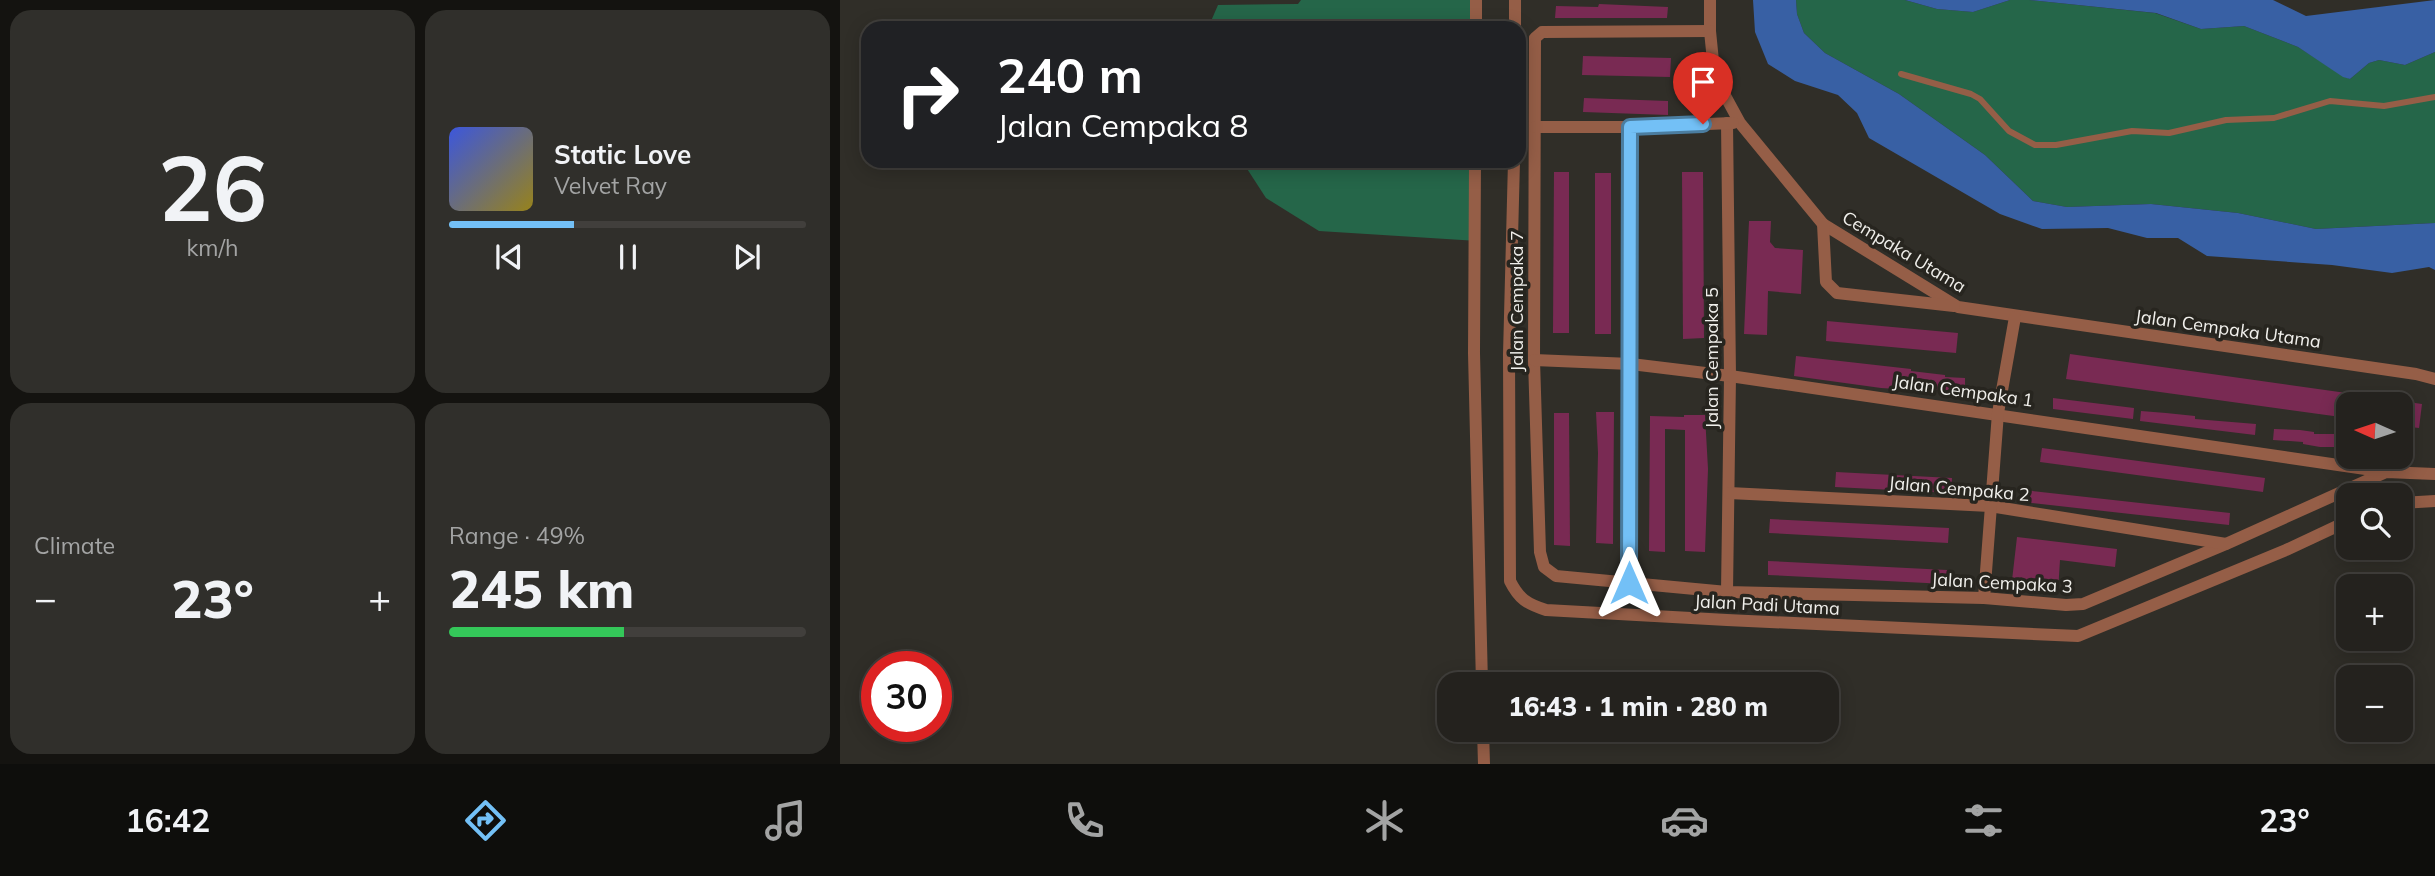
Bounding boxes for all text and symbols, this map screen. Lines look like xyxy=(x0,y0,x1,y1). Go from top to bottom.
text: 240 m xyxy=(997,44,1143,105)
icon: right xyxy=(882,49,973,140)
pin xyxy=(1673,52,1733,124)
icon: arrive xyxy=(1684,63,1722,101)
text: Jalan Cempaka 8 xyxy=(997,105,1248,145)
text: 26 xyxy=(158,130,267,244)
text: Static Love xyxy=(554,138,691,171)
text: Velvet Ray xyxy=(554,171,667,200)
street label: Cempaka Utama xyxy=(1838,206,1970,298)
street label: Jalan Cempaka 7 xyxy=(1505,230,1528,372)
text: km/h xyxy=(186,233,239,262)
icon: previous xyxy=(490,238,528,276)
icon: pause xyxy=(609,238,647,276)
icon: next xyxy=(728,238,766,276)
street label: Jalan Cempaka 5 xyxy=(1700,287,1723,429)
street label: Jalan Cempaka Utama xyxy=(2134,304,2322,353)
street label: Jalan Cempaka 1 xyxy=(1891,369,2035,412)
north arrow xyxy=(2336,392,2413,469)
map controls xyxy=(2336,392,2413,742)
street label: Jalan Cempaka 2 xyxy=(1888,471,2030,506)
button: search xyxy=(2336,483,2413,560)
text: Range · 49% xyxy=(449,521,585,550)
text: Climate xyxy=(34,531,115,560)
position arrow xyxy=(1592,546,1666,620)
text: 245 km xyxy=(449,556,634,621)
text: 23° xyxy=(171,566,254,631)
street label: Jalan Cempaka 3 xyxy=(1931,567,2073,598)
text: − xyxy=(34,574,57,622)
text: + xyxy=(368,574,391,622)
button: + xyxy=(2336,574,2413,651)
street label: Jalan Padi Utama xyxy=(1694,589,1840,620)
speed limit sign: 30 xyxy=(861,651,952,742)
button: − xyxy=(2336,665,2413,742)
text: 16:43 · 1 min · 280 m xyxy=(1508,690,1768,723)
icon: directions xyxy=(461,796,510,845)
icon: music xyxy=(761,796,810,845)
icon: phone xyxy=(1060,796,1109,845)
icon: climate xyxy=(1360,796,1409,845)
icon: car xyxy=(1660,796,1709,845)
icon: filters xyxy=(1959,796,2008,845)
text: 16:42 xyxy=(125,800,210,840)
text: 23° xyxy=(2259,800,2310,840)

